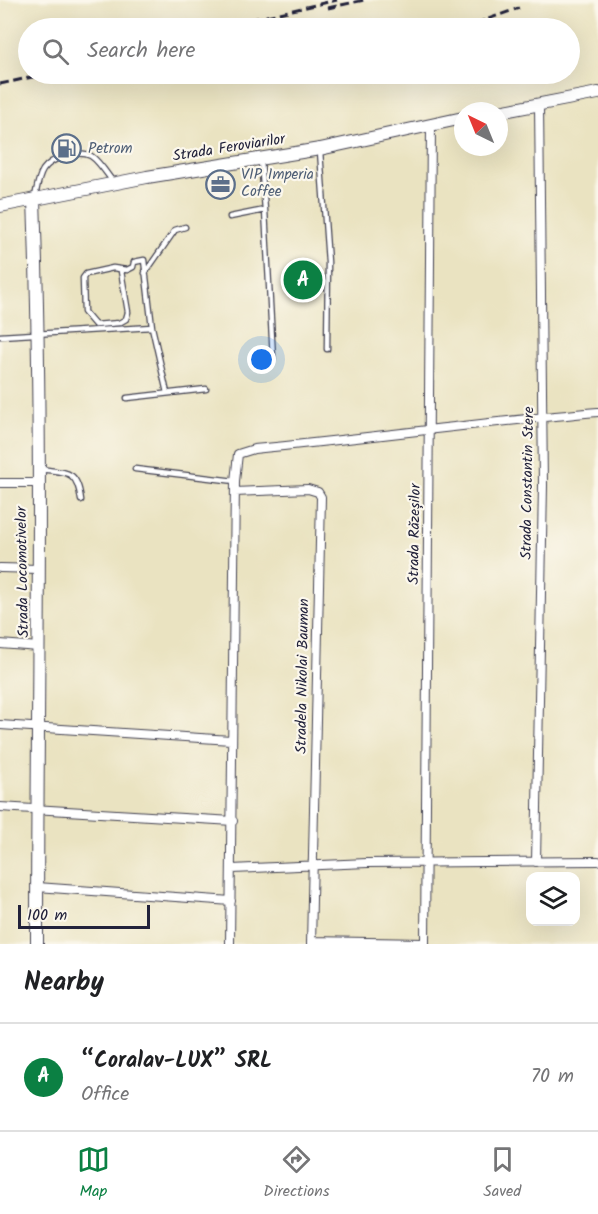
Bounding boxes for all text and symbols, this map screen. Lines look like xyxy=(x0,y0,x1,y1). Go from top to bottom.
search box xyxy=(18,18,580,84)
text: Search here xyxy=(87,34,195,69)
icon: search xyxy=(39,35,72,68)
north arrow xyxy=(454,102,508,156)
street label: Strada Feroviarilor xyxy=(171,127,288,169)
fuel station icon: Petrom xyxy=(51,133,83,165)
place label: Petrom xyxy=(88,137,132,161)
place label: VIP Imperia Coffee xyxy=(241,163,314,204)
office icon: VIP Imperia Coffee xyxy=(204,168,236,200)
pin: A xyxy=(284,258,322,302)
your location xyxy=(247,345,276,374)
street label: Strada Constantin Stere xyxy=(515,406,541,560)
street label: Strada Răzeșilor xyxy=(402,482,428,585)
street label: Strada Locomotivelor xyxy=(10,505,36,638)
street label: Stradela Nikolai Bauman xyxy=(290,598,316,754)
map controls xyxy=(526,872,580,926)
button: layers xyxy=(526,872,580,926)
scale bar xyxy=(18,902,150,930)
text: 100 m xyxy=(27,903,67,928)
text: Nearby xyxy=(24,962,104,1004)
text: “Coralav-LUX” SRL xyxy=(81,1044,272,1079)
text: A xyxy=(37,1061,50,1093)
text: 70 m xyxy=(531,1061,574,1093)
text: Office xyxy=(81,1079,129,1111)
tab: Map xyxy=(77,1143,110,1204)
tab: Directions xyxy=(263,1143,330,1204)
tab: Saved xyxy=(483,1143,521,1204)

